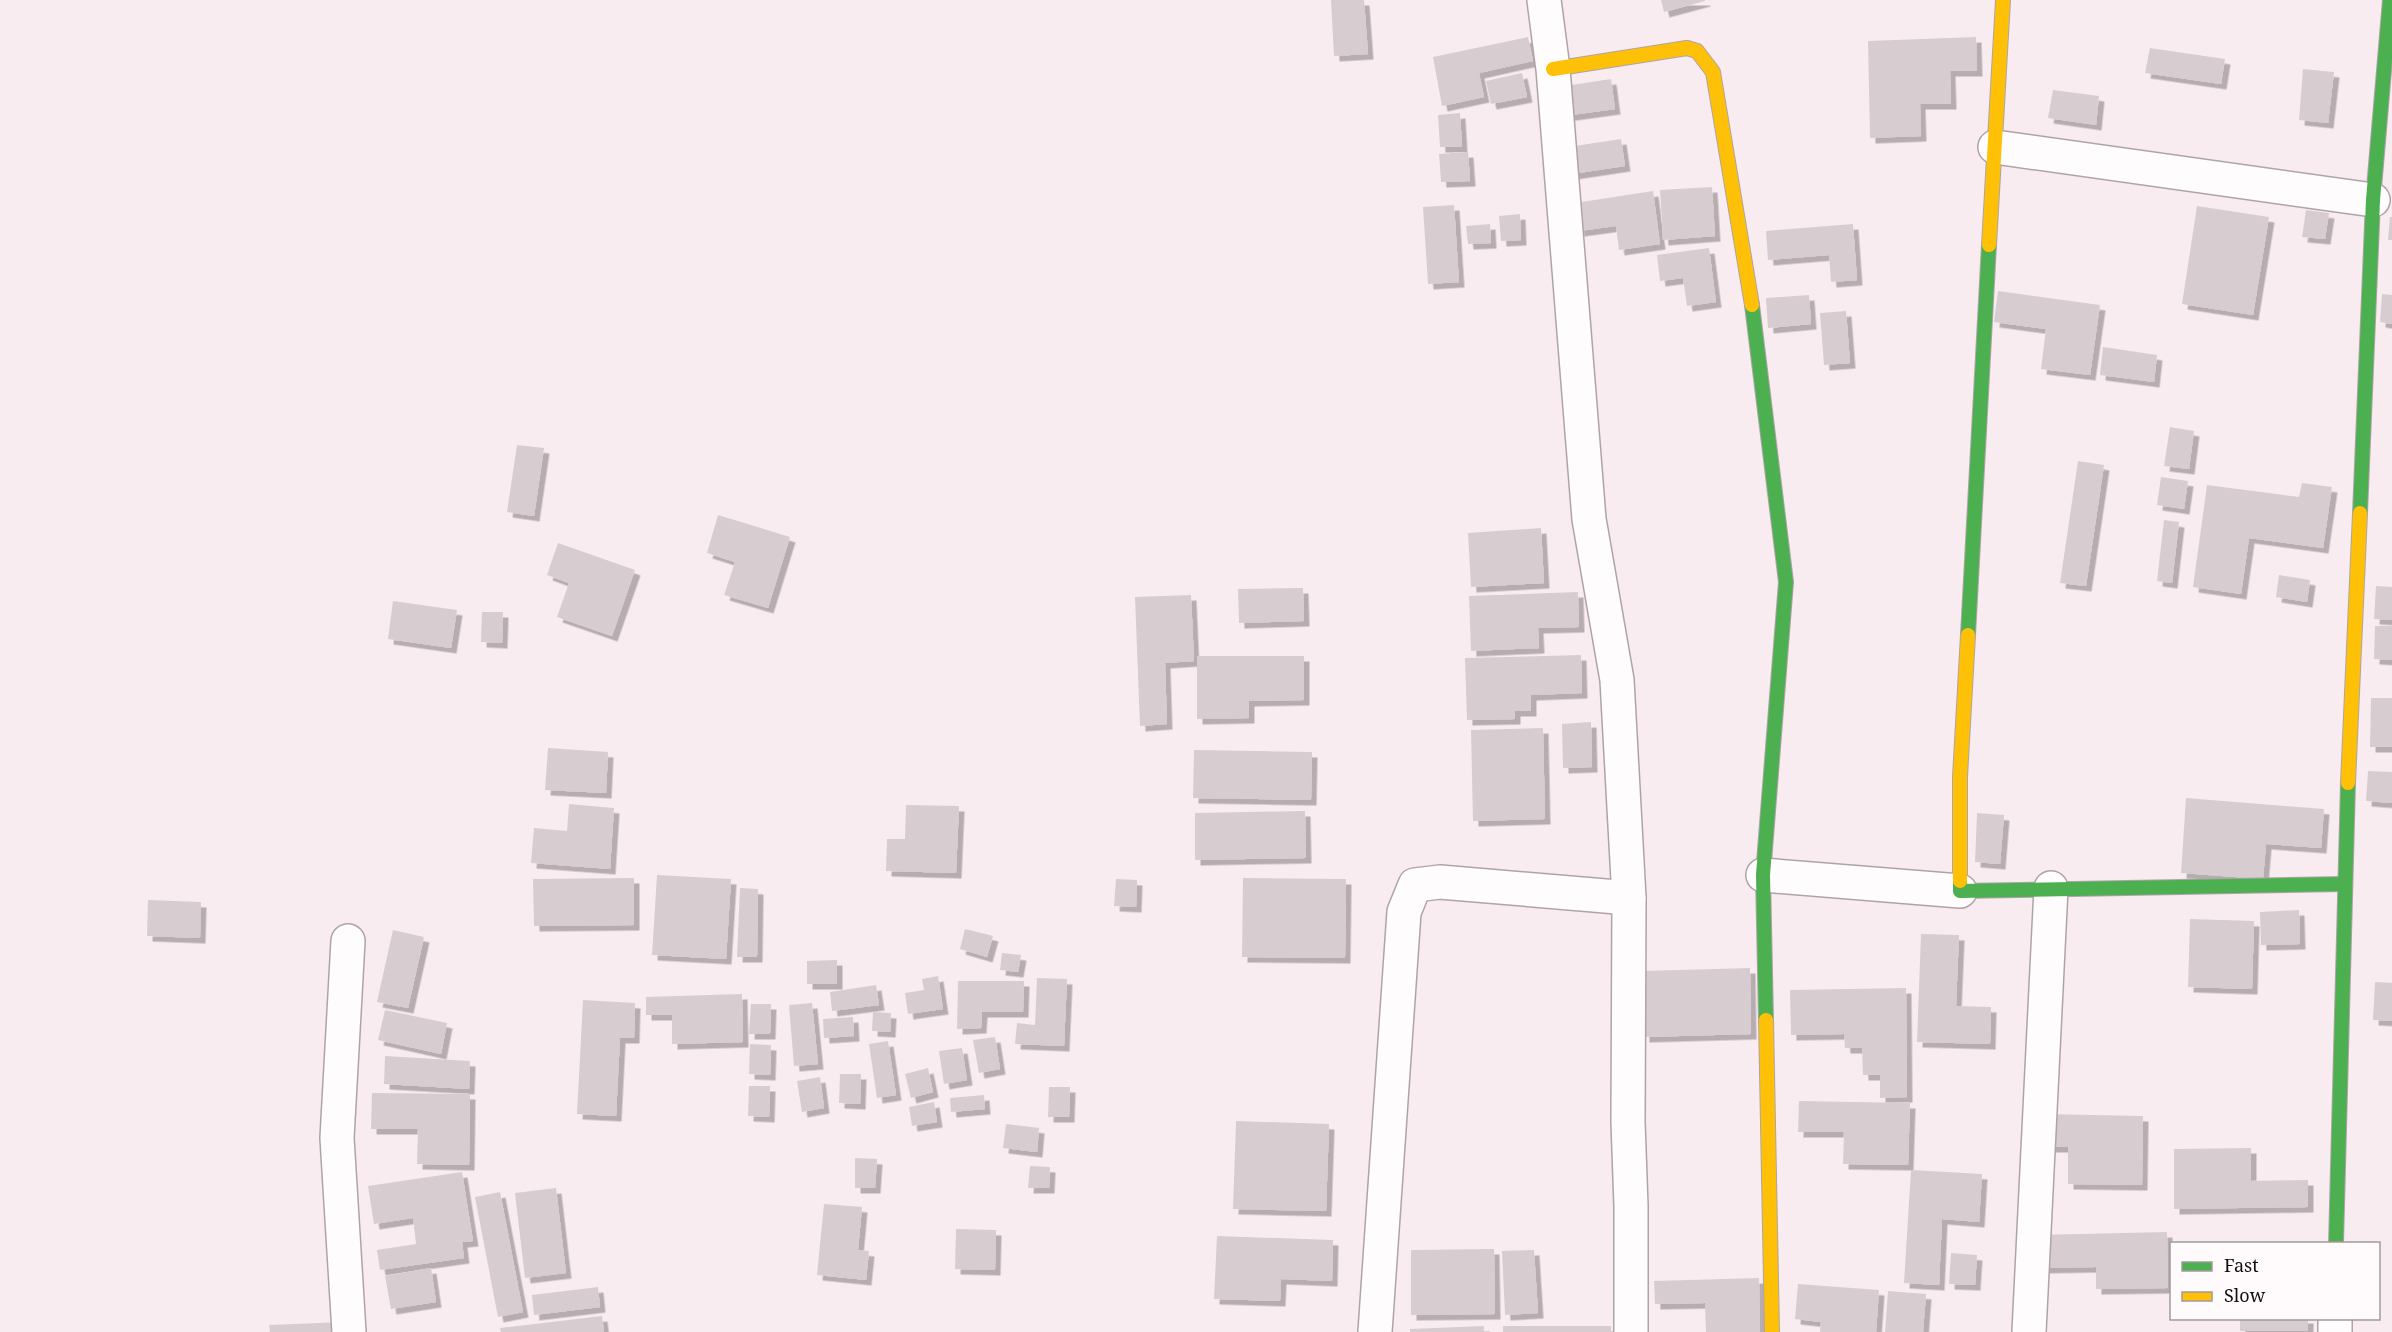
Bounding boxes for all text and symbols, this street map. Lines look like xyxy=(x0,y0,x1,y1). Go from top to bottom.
legend xyxy=(2170,1242,2380,1320)
text: Fast xyxy=(2224,1253,2259,1277)
text: Slow xyxy=(2224,1283,2266,1307)

